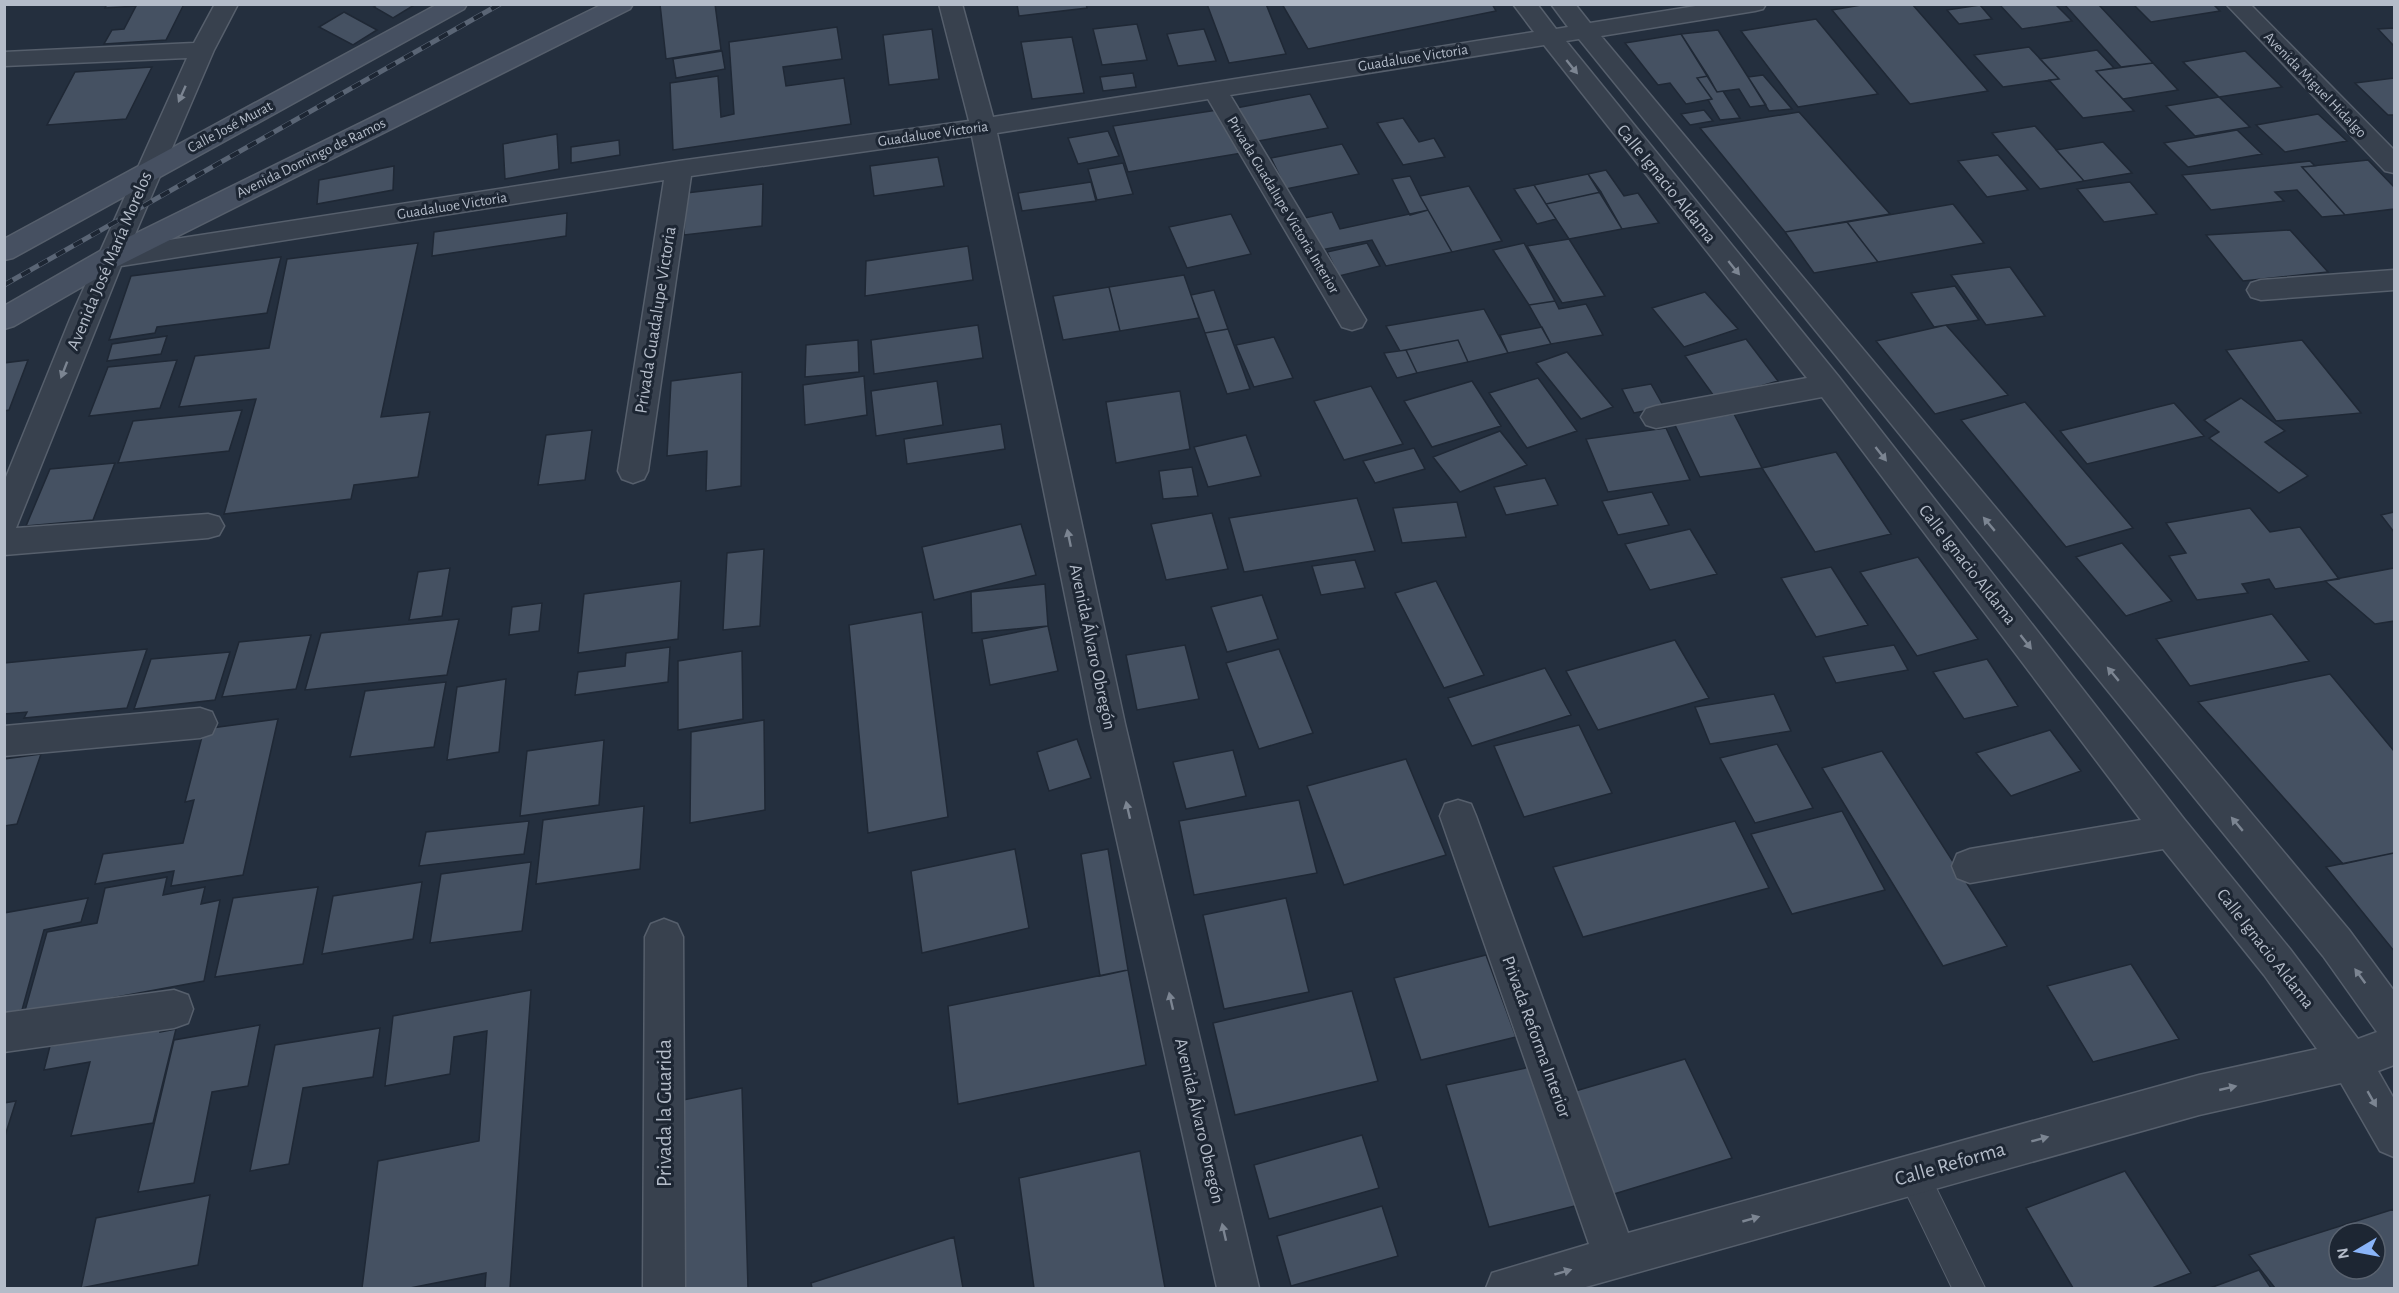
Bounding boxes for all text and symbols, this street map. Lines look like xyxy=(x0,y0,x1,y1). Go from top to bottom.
street label: Avenida Miguel Hidalgo xyxy=(2261,29,2369,141)
street label: Guadaluoe Victoria xyxy=(1357,42,1469,74)
one-way arrow xyxy=(1566,60,1578,75)
one-way arrow xyxy=(177,86,187,104)
street label: Calle José Murat xyxy=(185,98,275,156)
street label: Privada Guadalupe Victoria Interior xyxy=(1224,114,1342,296)
street label: Avenida Domingo de Ramos xyxy=(234,115,388,201)
street label: Guadaluoe Victoria xyxy=(877,119,989,149)
street label: Calle Ignacio Aldama xyxy=(1613,121,1719,247)
street label: Avenida José María Morelos xyxy=(64,169,156,353)
street label: Guadaluoe Victoria xyxy=(396,190,508,222)
street label: Privada Guadalupe Victoria xyxy=(632,225,680,415)
one-way arrow xyxy=(1728,261,1740,276)
one-way arrow xyxy=(59,361,68,379)
one-way arrow xyxy=(1875,447,1887,462)
street label: Calle Ignacio Aldama xyxy=(1915,502,2019,628)
one-way arrow xyxy=(1984,516,1996,531)
one-way arrow xyxy=(1064,528,1073,547)
street label: Avenida Álvaro Obregón xyxy=(1066,562,1121,732)
one-way arrow xyxy=(2019,635,2031,650)
one-way arrow xyxy=(2107,666,2120,682)
one-way arrow xyxy=(1123,801,1132,820)
one-way arrow xyxy=(2231,816,2244,832)
street label: Calle Ignacio Aldama xyxy=(2213,886,2317,1012)
street label: Privada Reforma Interior xyxy=(1498,954,1574,1120)
one-way arrow xyxy=(2354,969,2366,985)
one-way arrow xyxy=(1166,991,1176,1010)
street label: Avenida Álvaro Obregón xyxy=(1171,1036,1230,1205)
street label: Privada la Guarida xyxy=(654,1039,675,1187)
one-way arrow xyxy=(2219,1083,2238,1092)
one-way arrow xyxy=(2367,1091,2377,1108)
one-way arrow xyxy=(2031,1133,2049,1143)
street label: Calle Reforma xyxy=(1892,1138,2008,1190)
one-way arrow xyxy=(1742,1214,1760,1223)
north arrow xyxy=(2327,1221,2387,1281)
one-way arrow xyxy=(1219,1222,1228,1241)
text: N xyxy=(2334,1247,2352,1260)
one-way arrow xyxy=(1554,1267,1572,1276)

